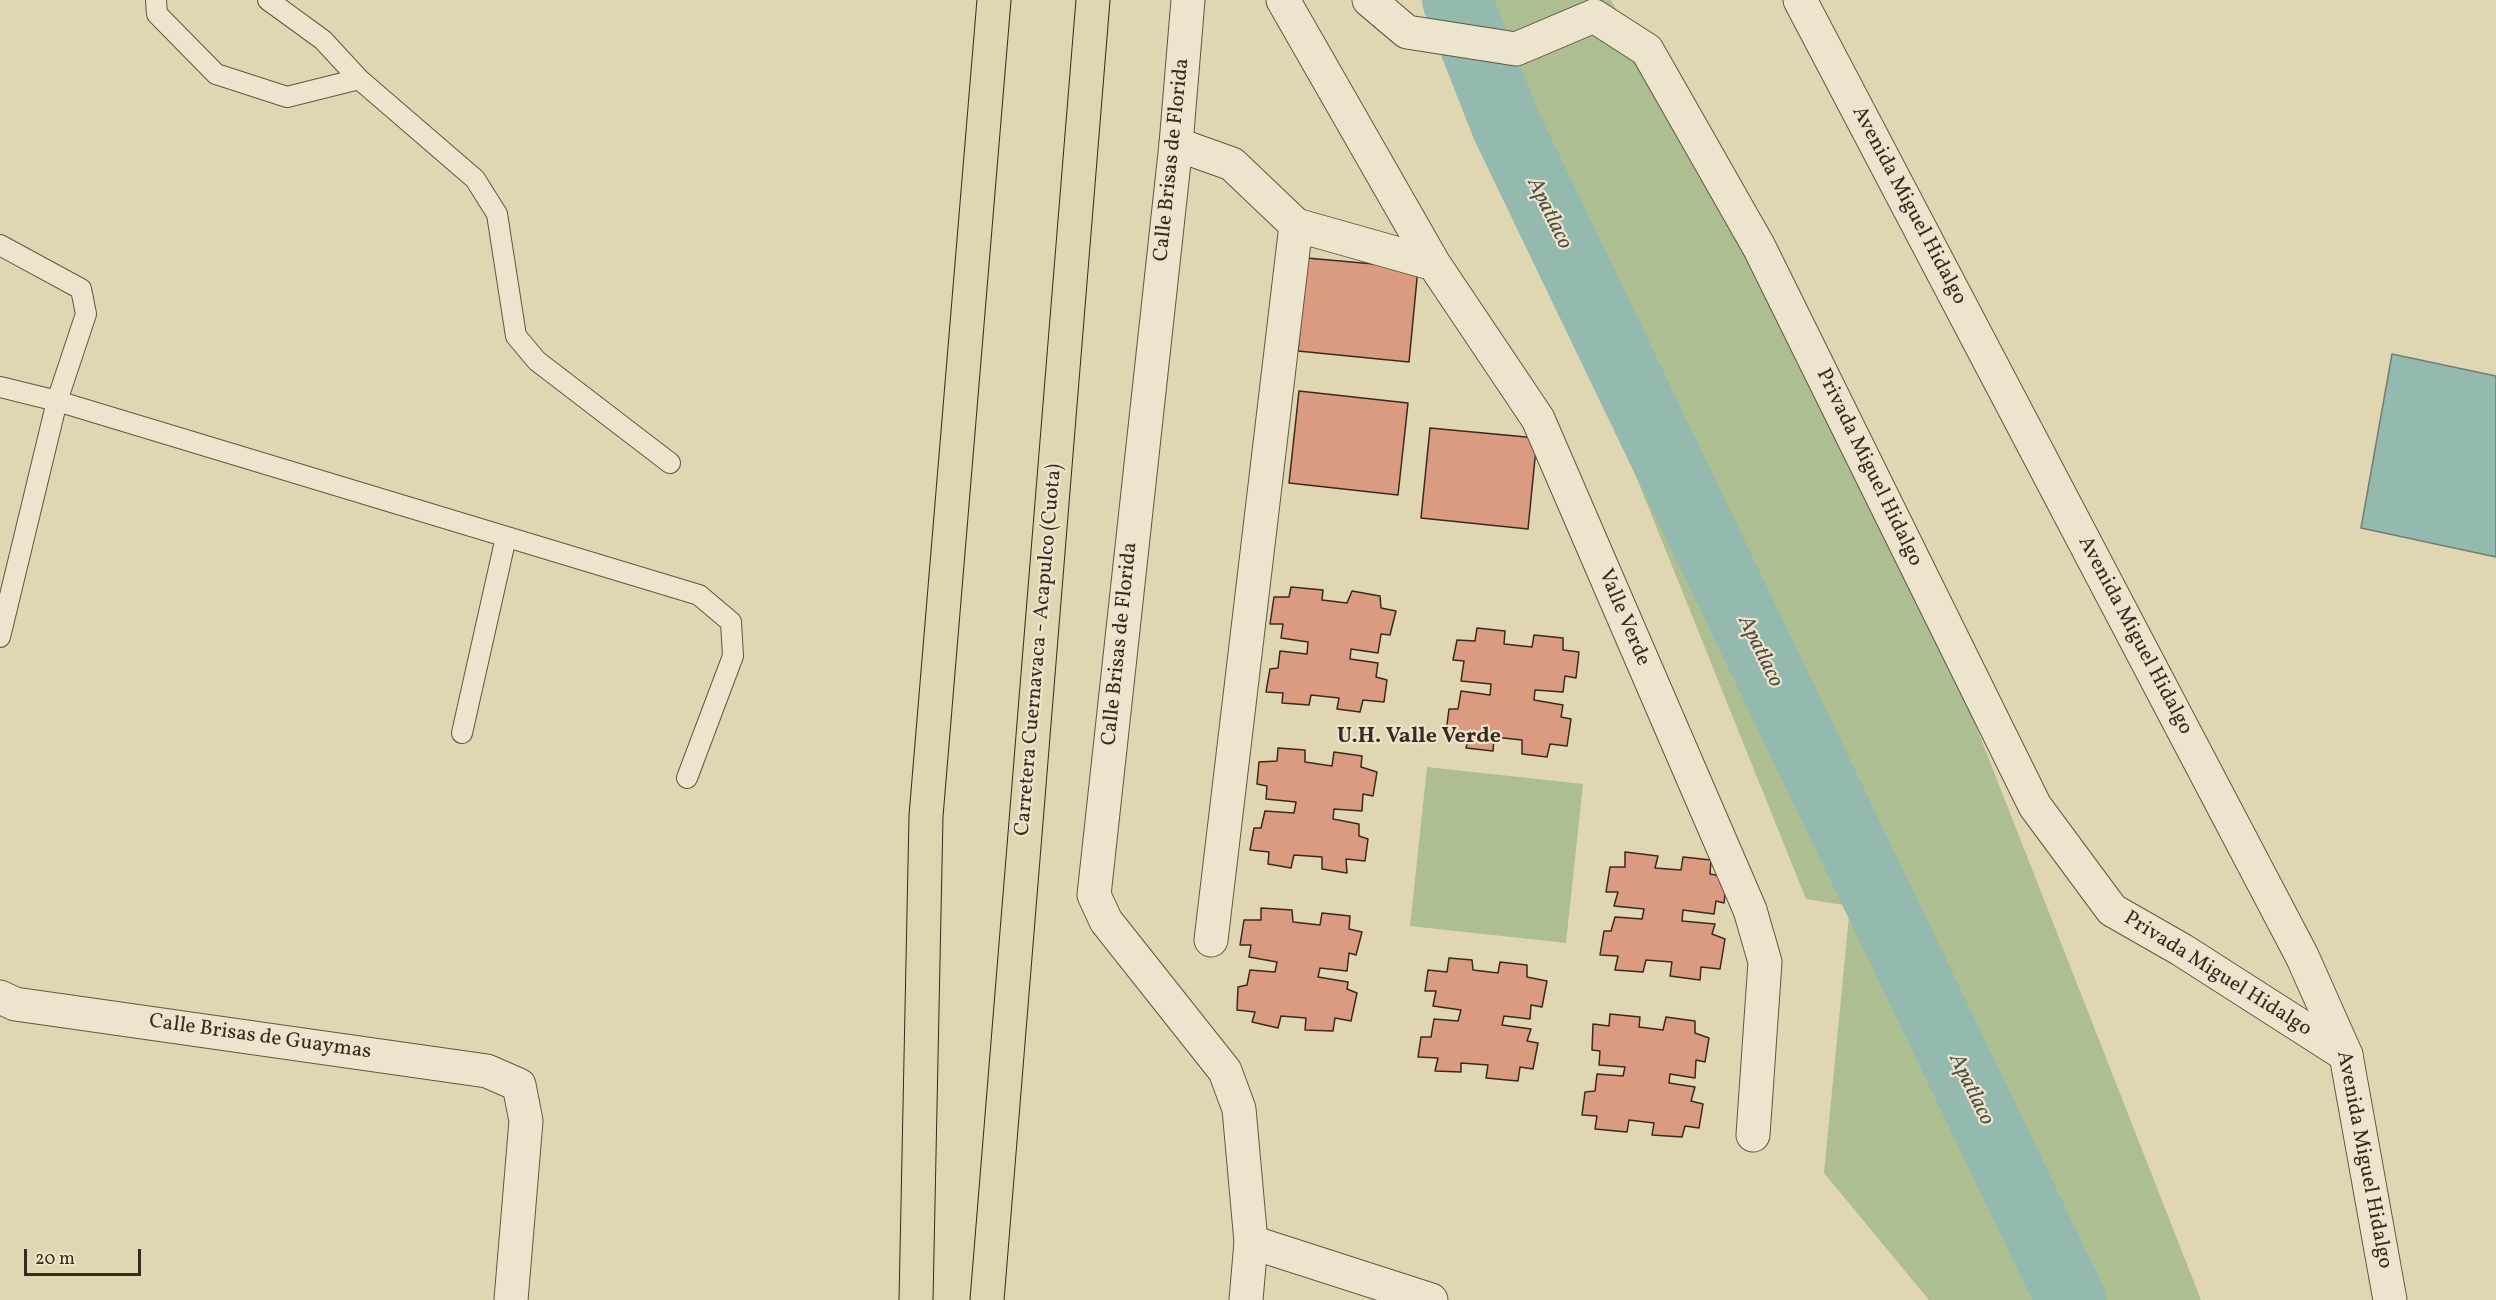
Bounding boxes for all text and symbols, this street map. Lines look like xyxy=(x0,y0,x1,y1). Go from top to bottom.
street label: Calle Brisas de Florida xyxy=(1150,57,1196,263)
street label: Avenida Miguel Hidalgo xyxy=(1845,102,1971,310)
water label: Apatlaco xyxy=(1519,174,1577,254)
street label: Privada Miguel Hidalgo xyxy=(1809,365,1927,571)
street label: Carretera Cuernavaca - Acapulco (Cuota) xyxy=(1011,463,1069,837)
street label: Avenida Miguel Hidalgo xyxy=(2071,532,2197,740)
street label: Calle Brisas de Florida xyxy=(1098,541,1144,747)
street label: Valle Verde xyxy=(1591,566,1655,670)
water label: Apatlaco xyxy=(1730,612,1788,692)
district label: U.H. Valle Verde xyxy=(1337,725,1501,751)
street label: Privada Miguel Hidalgo xyxy=(2118,907,2316,1043)
street label: Calle Brisas de Guaymas xyxy=(147,1010,373,1066)
street label: Avenida Miguel Hidalgo xyxy=(2330,1049,2396,1271)
water label: Apatlaco xyxy=(1941,1050,1999,1130)
scale bar xyxy=(27,1237,144,1275)
text: 20 m xyxy=(35,1247,75,1272)

